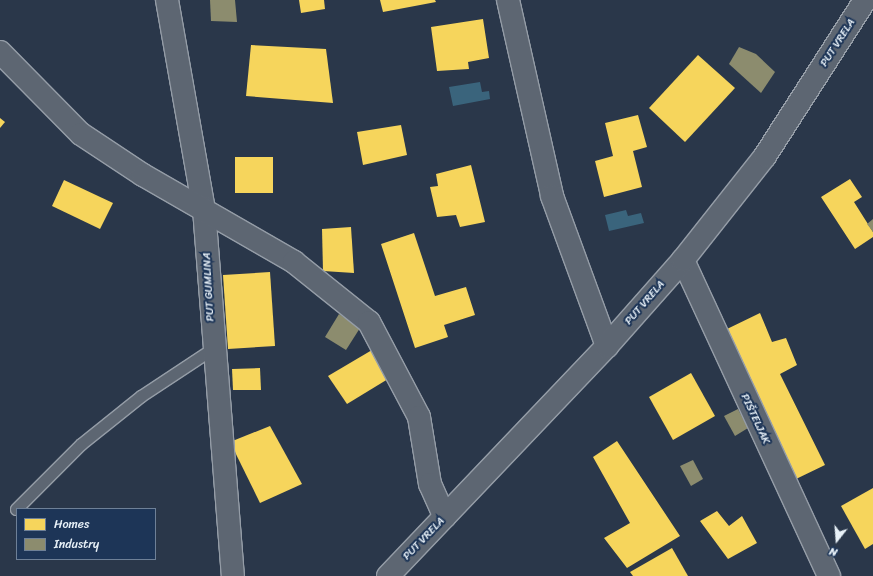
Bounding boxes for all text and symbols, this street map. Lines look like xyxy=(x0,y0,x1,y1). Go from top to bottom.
street label: PUT VRELA xyxy=(818,17,858,69)
street label: PUT GUMLINA xyxy=(201,252,217,322)
street label: PUT VRELA xyxy=(622,278,668,328)
street label: PIŠTELJAK xyxy=(738,392,772,446)
legend xyxy=(16,508,156,560)
text: Homes xyxy=(54,513,90,535)
street label: PUT VRELA xyxy=(400,515,448,563)
north arrow xyxy=(817,520,857,560)
text: Industry xyxy=(54,533,99,555)
text: N xyxy=(827,542,840,562)

